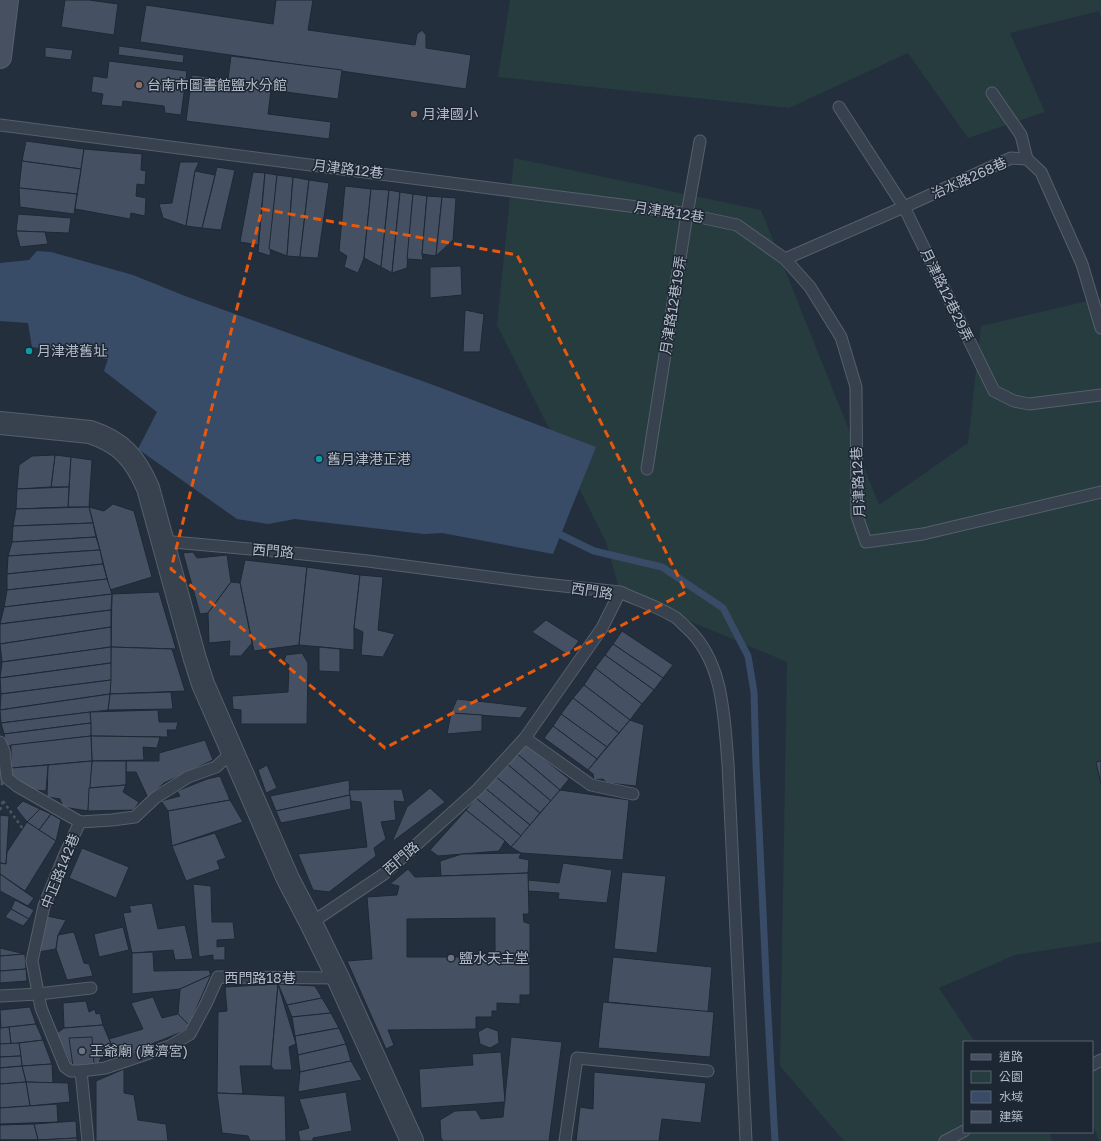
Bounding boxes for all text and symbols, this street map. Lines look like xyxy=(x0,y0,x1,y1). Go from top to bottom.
place label: 台南市圖書館鹽水分館 xyxy=(147,76,287,93)
marker: 台南市圖書館鹽水分館 xyxy=(134,80,144,90)
place label: 月津國小 xyxy=(422,105,478,122)
marker: 月津國小 xyxy=(409,109,419,119)
street label: 治水路268巷 xyxy=(928,153,1009,202)
street label: 月津路12巷 xyxy=(312,156,384,181)
street label: 月津路12巷 xyxy=(633,198,705,225)
street label: 月津路12巷29弄 xyxy=(918,245,977,344)
street label: 月津路12巷19弄 xyxy=(656,254,689,356)
place label: 月津港舊址 xyxy=(37,342,107,359)
marker: 月津港舊址 xyxy=(24,346,34,356)
street label: 月津路12巷 xyxy=(847,446,868,518)
place label: 舊月津港正港 xyxy=(327,450,411,467)
marker: 舊月津港正港 xyxy=(314,454,324,464)
street label: 西門路 xyxy=(251,540,295,561)
street label: 西門路 xyxy=(570,579,614,602)
street label: 中正路142巷 xyxy=(37,831,82,911)
street label: 西門路 xyxy=(379,837,422,878)
place label: 鹽水天主堂 xyxy=(459,949,529,966)
marker: 鹽水天主堂 xyxy=(446,953,456,963)
street label: 西門路18巷 xyxy=(224,969,296,986)
legend xyxy=(963,1041,1093,1133)
place label: 王爺廟 (廣濟宮) xyxy=(90,1042,188,1059)
marker: 王爺廟 (廣濟宮) xyxy=(77,1046,87,1056)
text: 道路 xyxy=(999,1049,1023,1064)
text: 公園 xyxy=(999,1069,1023,1084)
text: 水域 xyxy=(999,1089,1023,1104)
text: 建築 xyxy=(999,1109,1023,1124)

